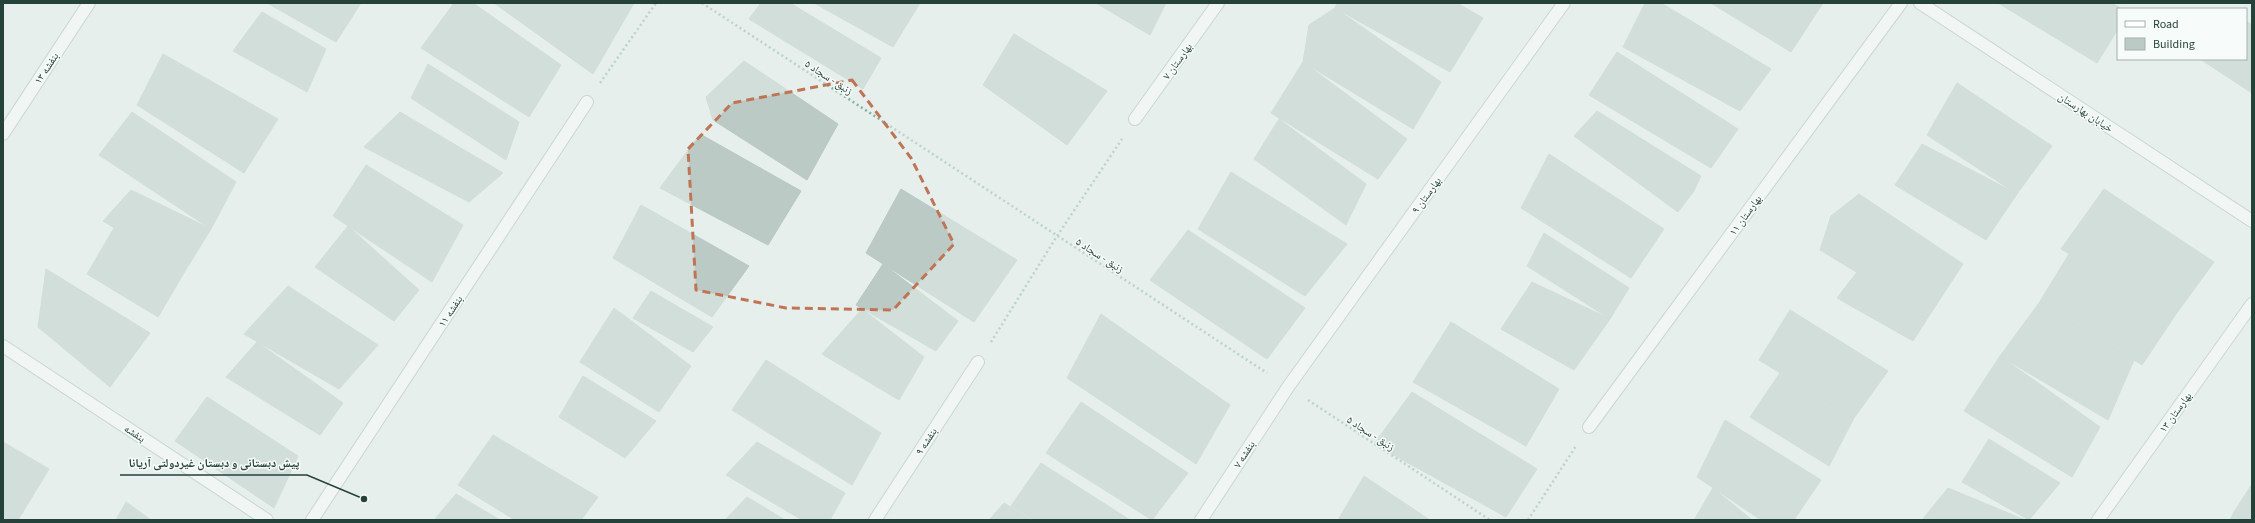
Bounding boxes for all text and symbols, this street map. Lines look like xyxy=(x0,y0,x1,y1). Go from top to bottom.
legend xyxy=(2117,8,2247,60)
text: Road xyxy=(2153,16,2179,33)
text: Building xyxy=(2153,36,2195,53)
street label: بهارستان ۷ xyxy=(1159,40,1196,83)
street label: بنفشه ۱۳ xyxy=(31,50,62,87)
street label: زنبق - سجاد ۵ xyxy=(802,56,856,99)
street label: خیابان بهارستان xyxy=(2055,89,2116,136)
street label: بهارستان ۹ xyxy=(1408,174,1445,217)
street label: بهارستان ۱۱ xyxy=(1726,192,1765,239)
street label: زنبق - سجاد ۵ xyxy=(1073,234,1127,277)
street label: بنفشه ۱۱ xyxy=(435,293,466,330)
street label: بهارستان ۱۳ xyxy=(2156,389,2195,436)
street label: زنبق - سجاد ۵ xyxy=(1344,412,1398,455)
street label: بنفشه xyxy=(121,421,148,446)
street label: بنفشه ۹ xyxy=(912,425,941,458)
street label: بنفشه ۷ xyxy=(1230,438,1259,471)
callout: پیش دبستانی و دبستان غیردولتی آریانا xyxy=(120,451,307,475)
text: پیش دبستانی و دبستان غیردولتی آریانا xyxy=(129,455,300,472)

